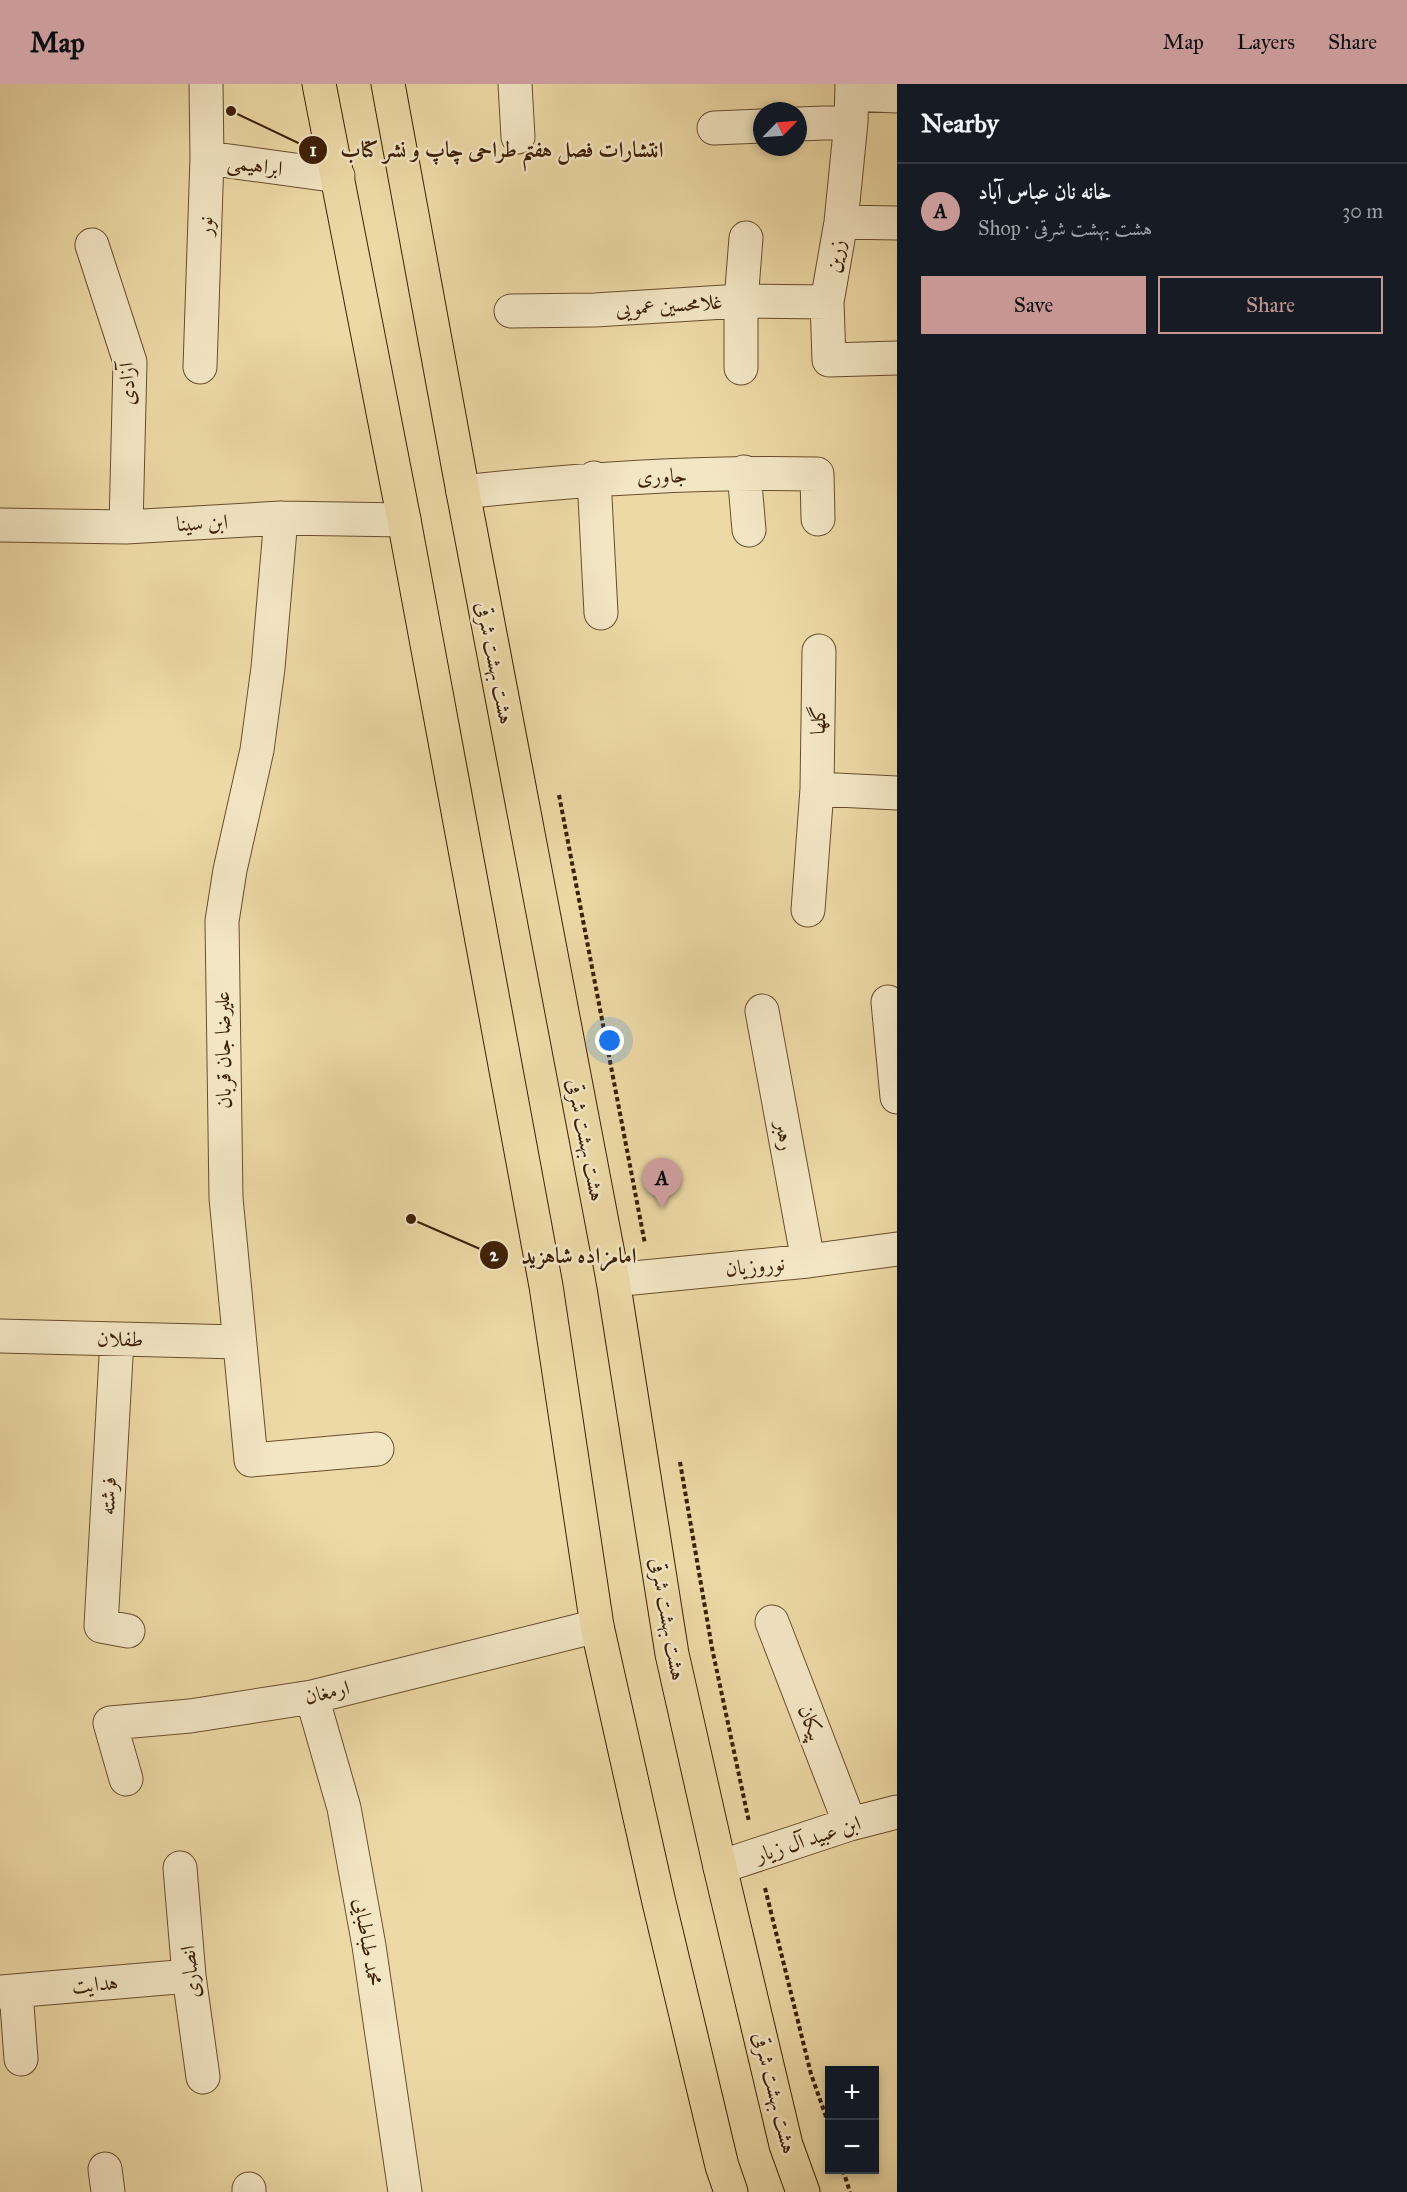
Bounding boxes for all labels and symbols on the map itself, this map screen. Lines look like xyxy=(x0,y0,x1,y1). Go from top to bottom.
north arrow xyxy=(753,102,807,156)
callout: انتشارات فصل هفتم طراحی چاپ و نشر کتاب xyxy=(298,130,675,170)
text: انتشارات فصل هفتم طراحی چاپ و نشر کتاب xyxy=(340,136,664,172)
text: 1 xyxy=(309,139,317,161)
street label: ابراهیمی xyxy=(225,148,284,183)
street label: نور xyxy=(192,216,218,238)
street label: زرین xyxy=(819,237,851,275)
street label: غلامحسین عمویی xyxy=(615,288,723,323)
street label: آزادی xyxy=(113,360,141,406)
street label: جاوری xyxy=(636,462,688,490)
street label: ابن سینا xyxy=(175,509,229,537)
street label: هشت بهشت شرقی xyxy=(469,599,520,727)
street label: گلها xyxy=(805,705,831,735)
street label: علیرضا جان قربان xyxy=(209,991,237,1109)
your location xyxy=(595,1026,624,1055)
street label: هشت بهشت شرقی xyxy=(560,1076,611,1204)
street label: رهبر xyxy=(769,1117,800,1153)
pin: A xyxy=(642,1158,682,1208)
callout: امامزاده شاهزید xyxy=(479,1235,648,1275)
text: امامزاده شاهزید xyxy=(521,1242,637,1272)
text: 2 xyxy=(490,1244,500,1266)
street label: نوروزیان xyxy=(724,1250,786,1282)
street label: طفلان xyxy=(97,1326,143,1352)
street label: فرشته xyxy=(94,1476,122,1516)
street label: هشت بهشت شرقی xyxy=(643,1555,692,1683)
street label: ارمغان xyxy=(302,1674,352,1710)
street label: پیکان xyxy=(790,1701,830,1746)
street label: ابن عبید آل زیار xyxy=(750,1810,864,1869)
street label: محمد طباطبایی xyxy=(347,1896,388,1988)
street label: انصاری xyxy=(174,1944,206,2000)
street label: هدایت xyxy=(71,1969,119,1999)
street label: هشت بهشت شرقی xyxy=(746,2029,803,2157)

